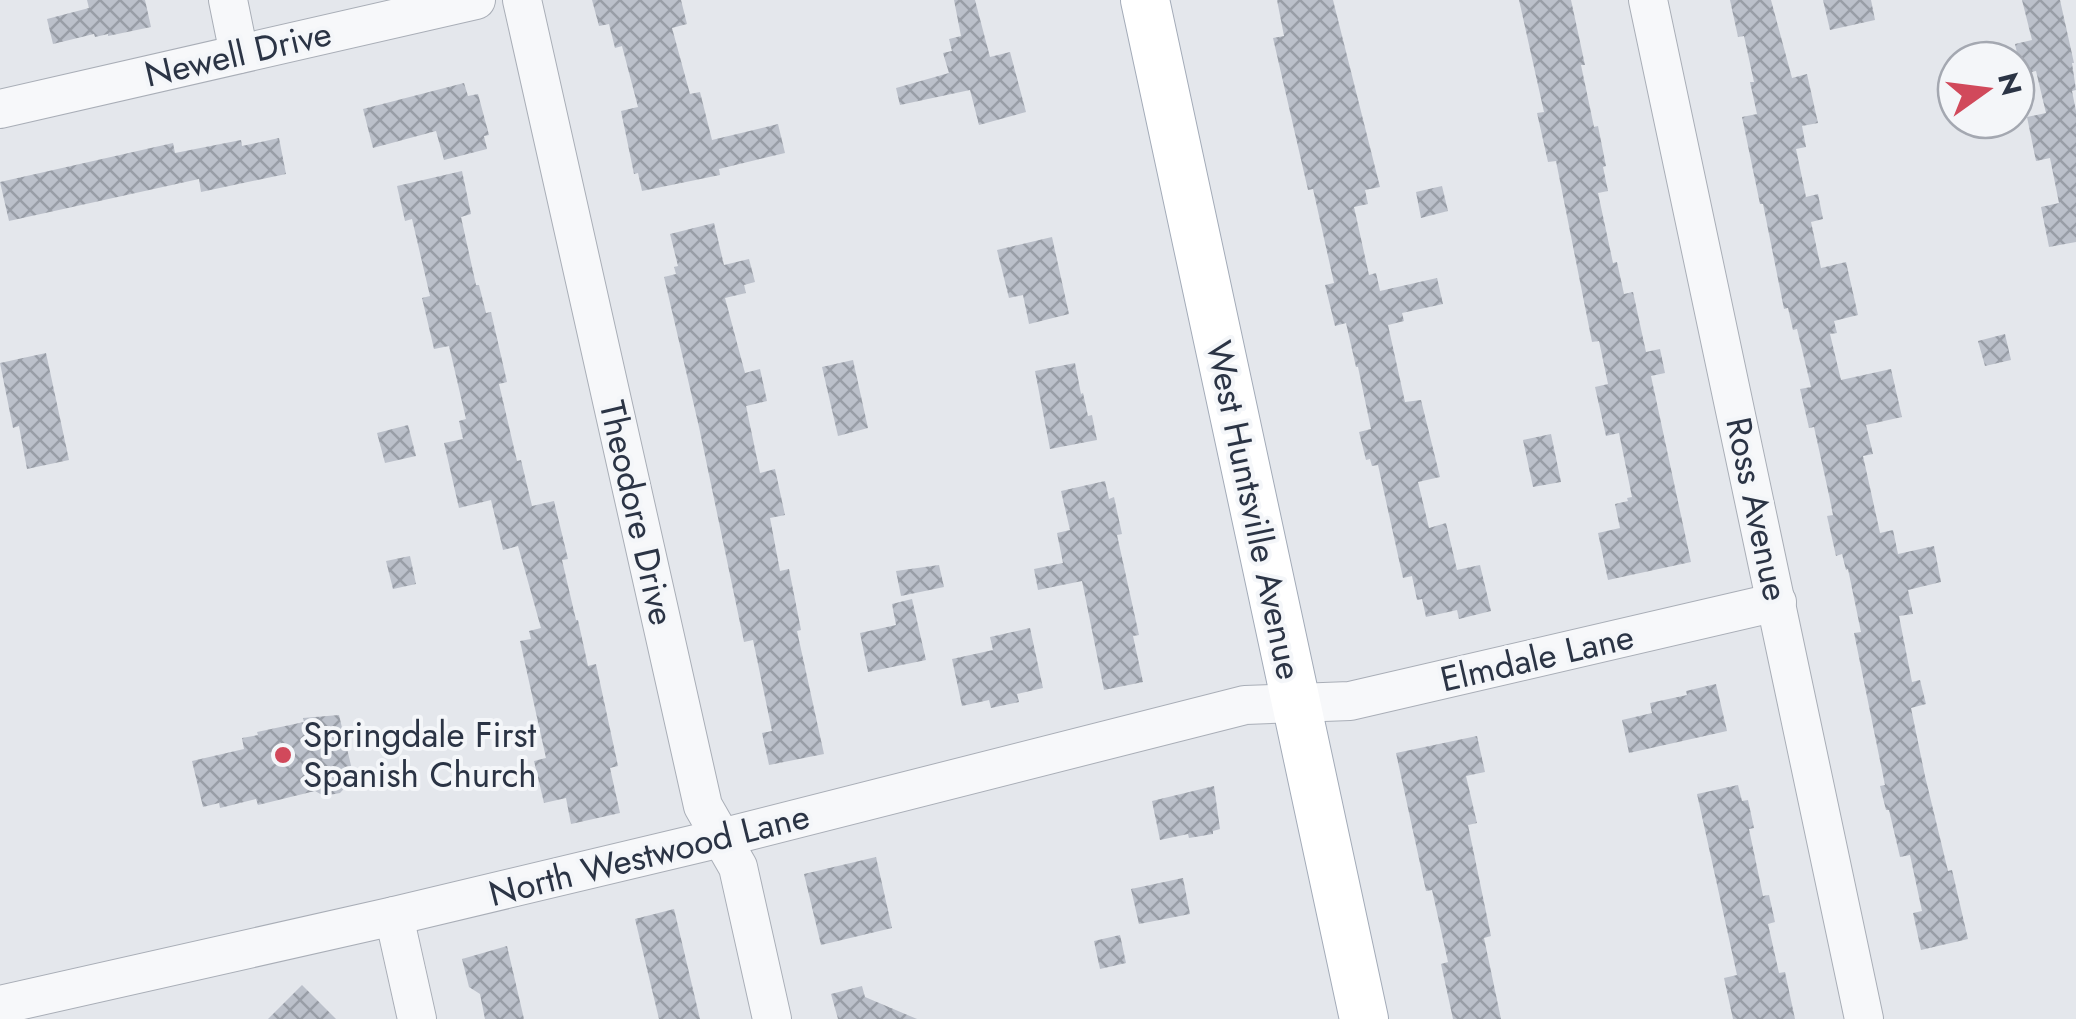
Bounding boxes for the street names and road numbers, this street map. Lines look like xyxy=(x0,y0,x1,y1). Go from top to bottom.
street label: Newell Drive xyxy=(140,8,336,100)
street label: West Huntsville Avenue xyxy=(1194,336,1314,684)
street label: Theodore Drive xyxy=(587,396,687,630)
street label: Ross Avenue xyxy=(1713,413,1801,605)
street label: Elmdale Lane xyxy=(1435,611,1639,705)
street label: North Westwood Lane xyxy=(483,791,815,919)

